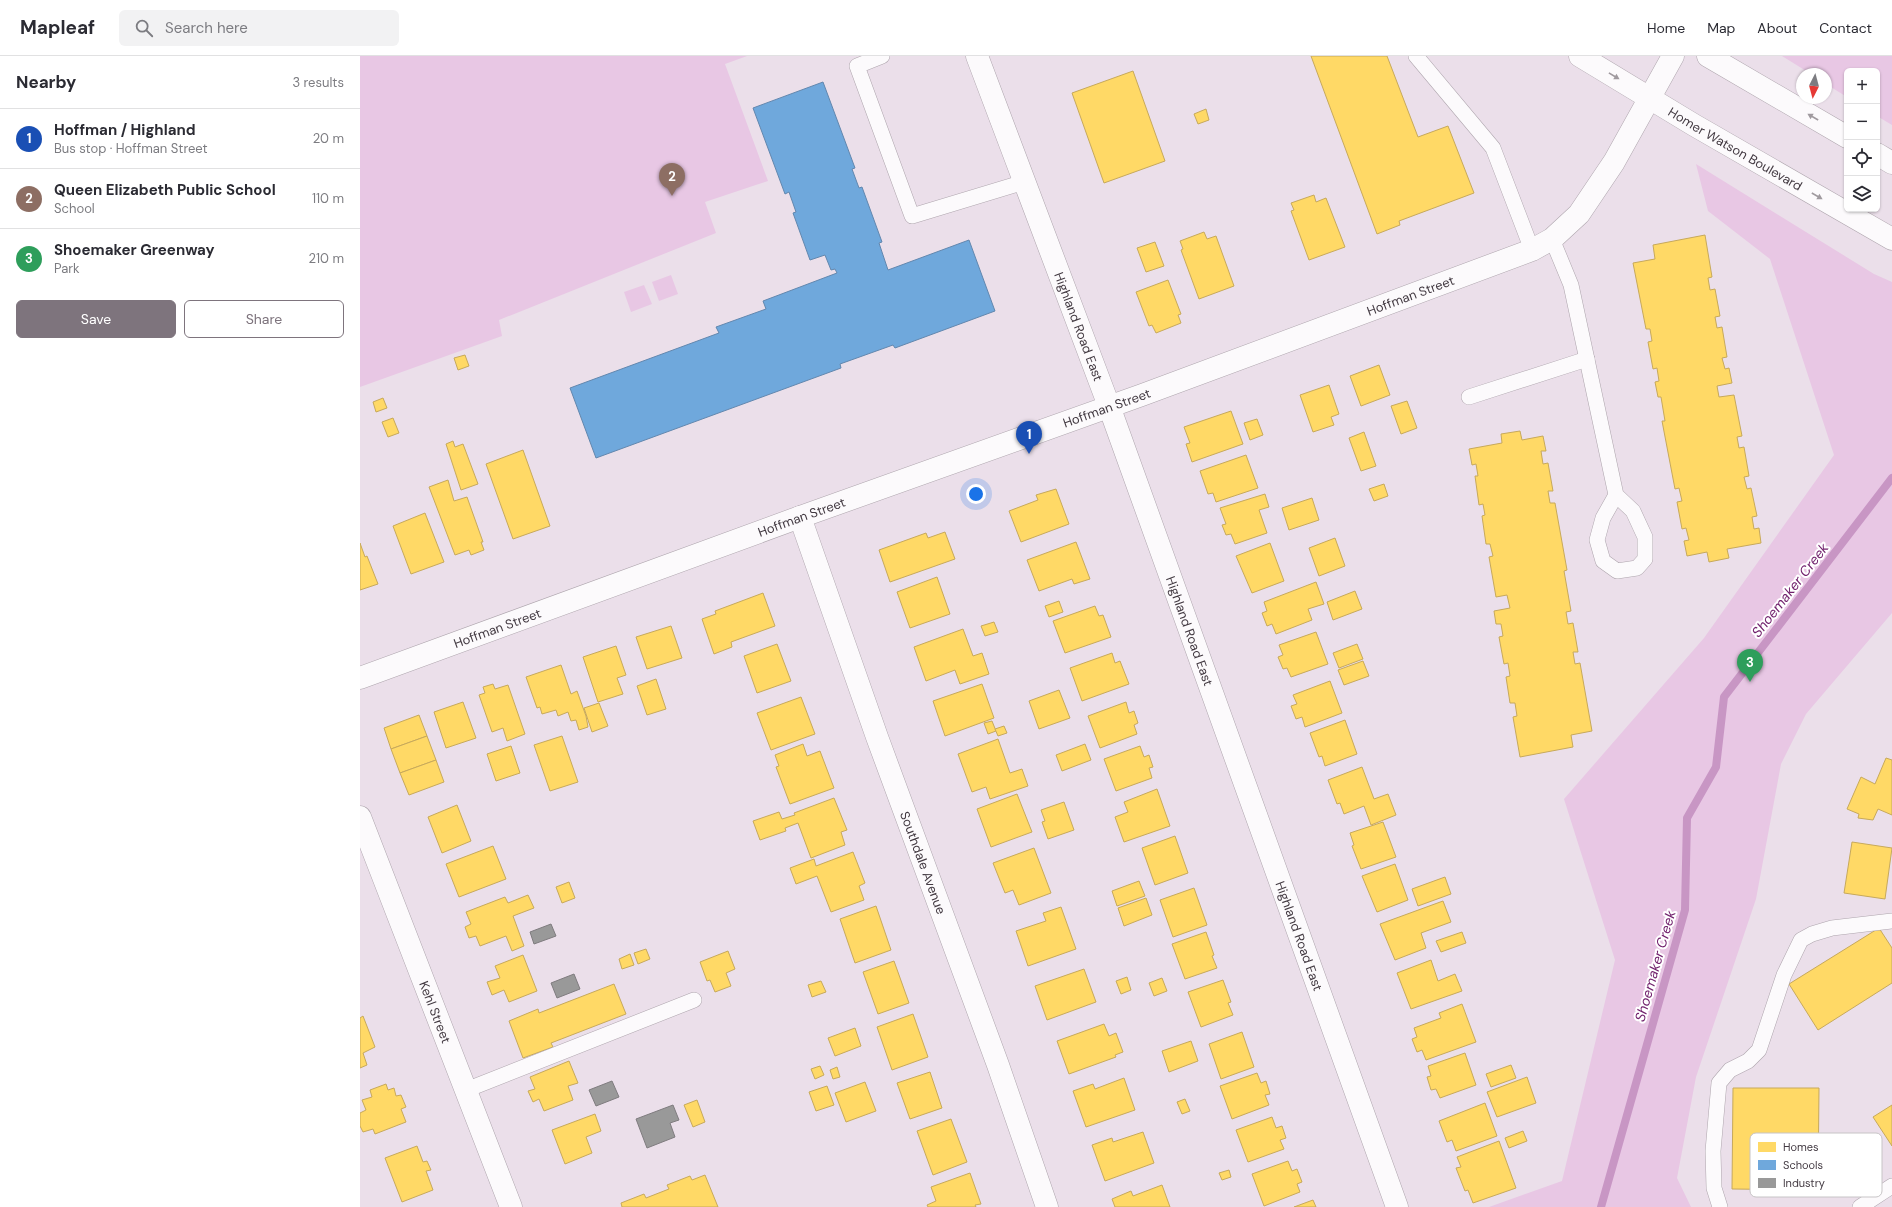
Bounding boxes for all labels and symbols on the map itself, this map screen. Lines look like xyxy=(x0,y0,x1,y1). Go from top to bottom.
north arrow xyxy=(1796,68,1832,104)
one-way arrow xyxy=(1608,73,1620,80)
street label: Homer Watson Boulevard xyxy=(1665,103,1806,194)
one-way arrow xyxy=(1807,113,1819,120)
pin: 2 xyxy=(659,163,685,196)
one-way arrow xyxy=(1811,192,1823,199)
street label: Highland Road East xyxy=(1051,269,1107,383)
street label: Hoffman Street xyxy=(1364,271,1456,319)
street label: Hoffman Street xyxy=(1060,384,1153,431)
pin: 1 xyxy=(1016,421,1042,454)
your location xyxy=(966,484,986,504)
street label: Hoffman Street xyxy=(755,493,848,540)
water label: Shoemaker Creek xyxy=(1748,539,1833,641)
street label: Highland Road East xyxy=(1162,574,1217,688)
street label: Hoffman Street xyxy=(451,604,543,652)
pin: 3 xyxy=(1737,649,1763,682)
street label: Southdale Avenue xyxy=(897,809,950,916)
street label: Highland Road East xyxy=(1272,879,1327,993)
water label: Shoemaker Creek xyxy=(1631,908,1680,1024)
street label: Kehl Street xyxy=(416,978,455,1045)
legend xyxy=(1750,1133,1882,1197)
text: Homes xyxy=(1783,1140,1819,1154)
text: Schools xyxy=(1783,1158,1823,1172)
text: Industry xyxy=(1783,1176,1825,1190)

